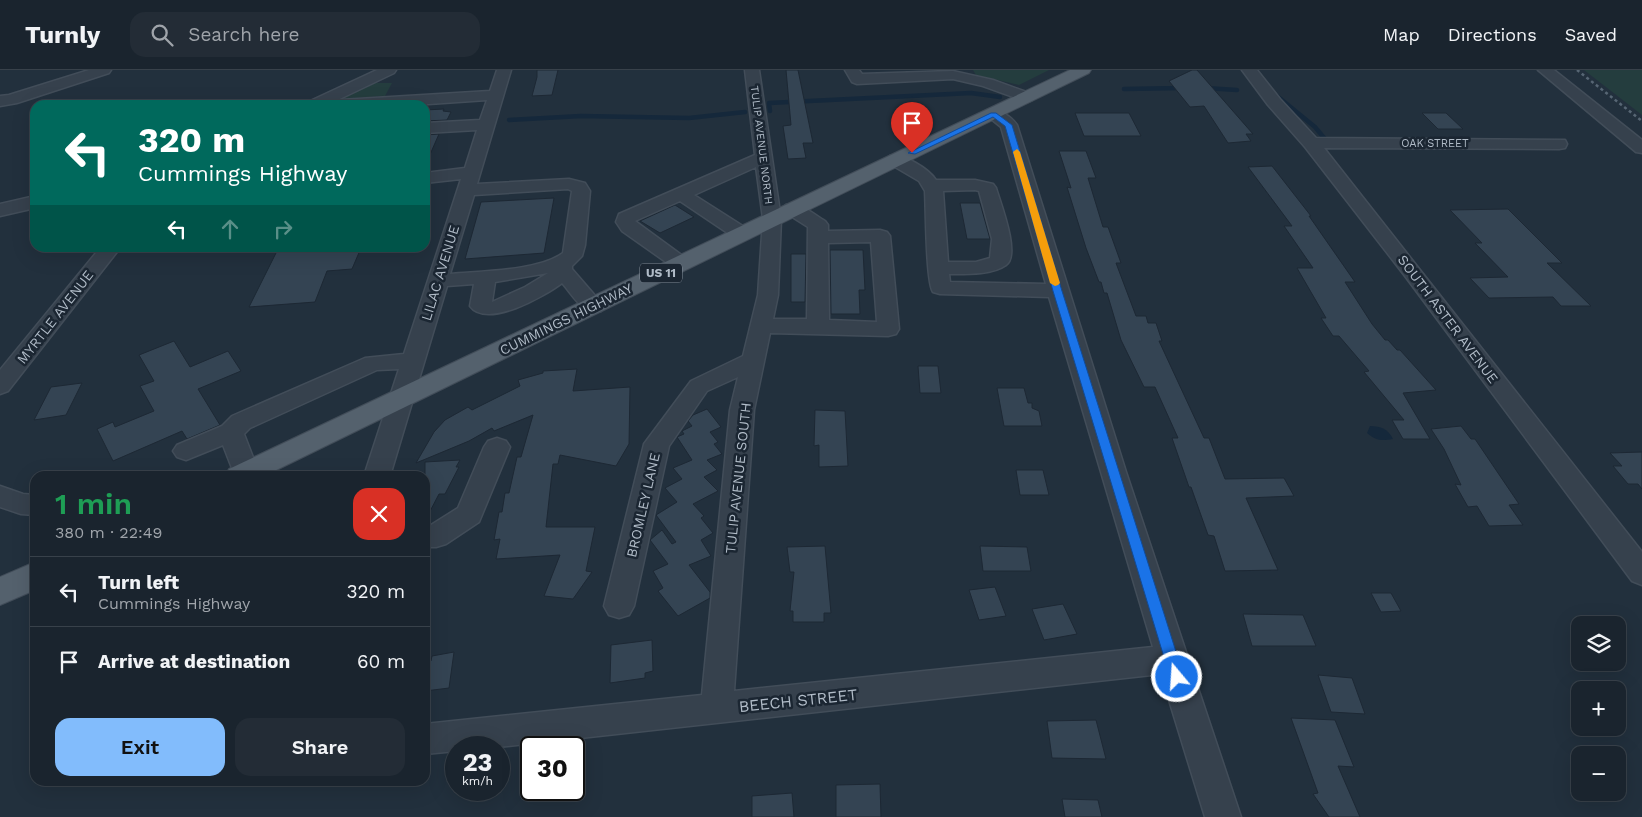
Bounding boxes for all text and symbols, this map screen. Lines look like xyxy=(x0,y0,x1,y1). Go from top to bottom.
search box xyxy=(130,12,480,57)
text: Turnly xyxy=(25,21,100,49)
icon: search xyxy=(148,21,176,49)
text: Search here xyxy=(188,23,300,46)
text: Map xyxy=(1383,24,1420,45)
text: Directions xyxy=(1448,24,1537,45)
text: Saved xyxy=(1565,24,1617,45)
street label: TULIP AVENUE NORTH xyxy=(748,85,775,205)
pin xyxy=(891,102,933,153)
icon: arrive xyxy=(898,109,926,137)
text: 320 m xyxy=(138,119,245,161)
icon: left xyxy=(55,120,120,185)
street label: OAK STREET xyxy=(1401,137,1469,150)
text: Cummings Highway xyxy=(138,161,347,186)
icon: left xyxy=(163,215,191,243)
icon: ahead xyxy=(216,215,244,243)
icon: right xyxy=(269,215,297,243)
street label: LILAC AVENUE xyxy=(418,223,462,323)
street label: SOUTH ASTER AVENUE xyxy=(1395,252,1501,386)
road number: US 11 xyxy=(640,264,682,282)
street label: MYRTLE AVENUE xyxy=(14,267,97,367)
street label: CUMMINGS HIGHWAY xyxy=(497,280,635,358)
street label: TULIP AVENUE SOUTH xyxy=(722,402,754,554)
street label: BROMLEY LANE xyxy=(623,451,663,559)
text: 1 min xyxy=(55,486,132,521)
button: close xyxy=(353,488,405,540)
text: 380 m · 22:49 xyxy=(55,523,162,542)
text: Turn left xyxy=(98,571,179,594)
icon: left xyxy=(55,578,83,606)
text: 320 m xyxy=(346,580,405,603)
text: Cummings Highway xyxy=(98,594,250,613)
map controls xyxy=(1571,616,1626,801)
button: layers xyxy=(1571,616,1626,671)
icon: arrive xyxy=(55,648,83,676)
text: Arrive at destination xyxy=(98,650,290,673)
text: 60 m xyxy=(357,650,405,673)
position arrow xyxy=(1150,650,1202,702)
button: + xyxy=(1571,681,1626,736)
street label: BEECH STREET xyxy=(738,685,859,716)
button: Exit xyxy=(55,718,225,776)
button: Share xyxy=(235,718,405,776)
speed limit sign: 30 xyxy=(520,736,585,801)
button: − xyxy=(1571,746,1626,801)
text: 23 xyxy=(463,748,492,777)
text: km/h xyxy=(462,774,493,788)

